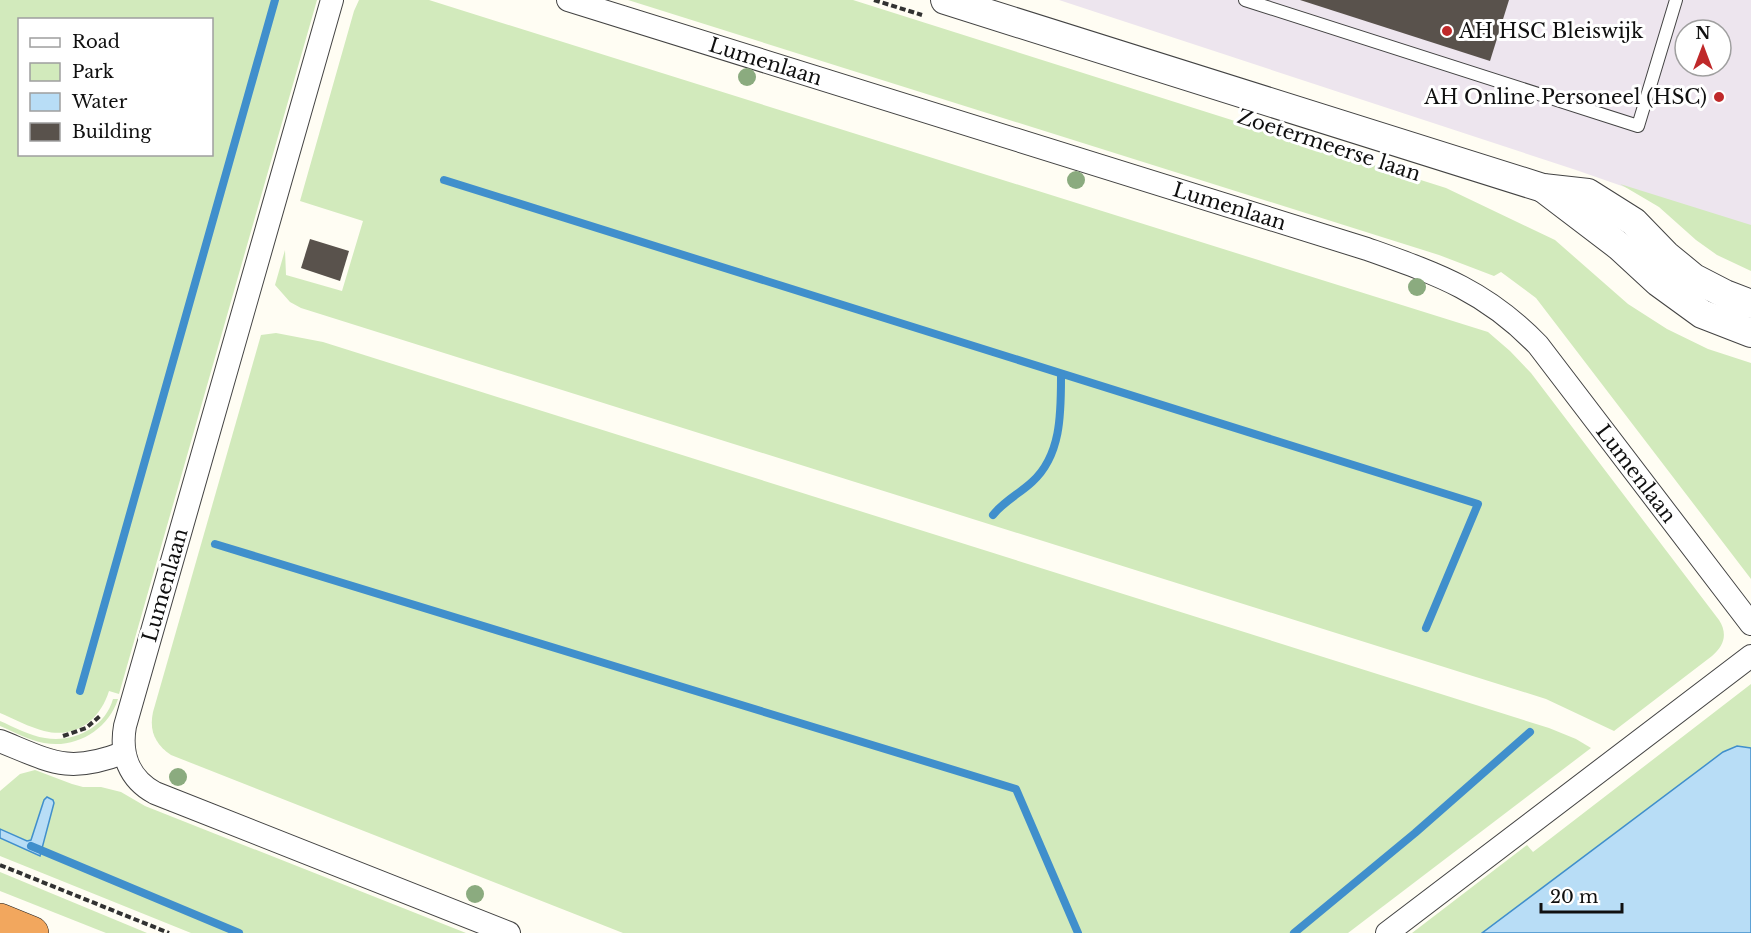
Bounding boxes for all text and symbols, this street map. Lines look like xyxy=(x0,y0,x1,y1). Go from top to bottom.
legend xyxy=(18,18,213,156)
north arrow xyxy=(1673,18,1733,78)
place label: AH HSC Bleiswijk xyxy=(1458,19,1644,43)
text: N xyxy=(1695,23,1711,43)
marker: AH HSC Bleiswijk xyxy=(1440,24,1454,38)
text: Road xyxy=(72,31,120,53)
street label: Lumenlaan xyxy=(706,33,825,91)
text: Park xyxy=(72,61,114,83)
place label: AH Online Personeel (HSC) xyxy=(1423,85,1707,109)
marker: AH Online Personeel (HSC) xyxy=(1712,90,1726,104)
text: Water xyxy=(71,91,128,113)
street label: Zoetermeerse laan xyxy=(1234,104,1424,186)
text: Building xyxy=(72,121,151,143)
street label: Lumenlaan xyxy=(1170,177,1289,235)
street label: Lumenlaan xyxy=(1591,420,1681,528)
street label: Lumenlaan xyxy=(137,525,193,645)
scale bar xyxy=(1541,876,1622,914)
text: 20 m xyxy=(1550,886,1598,908)

